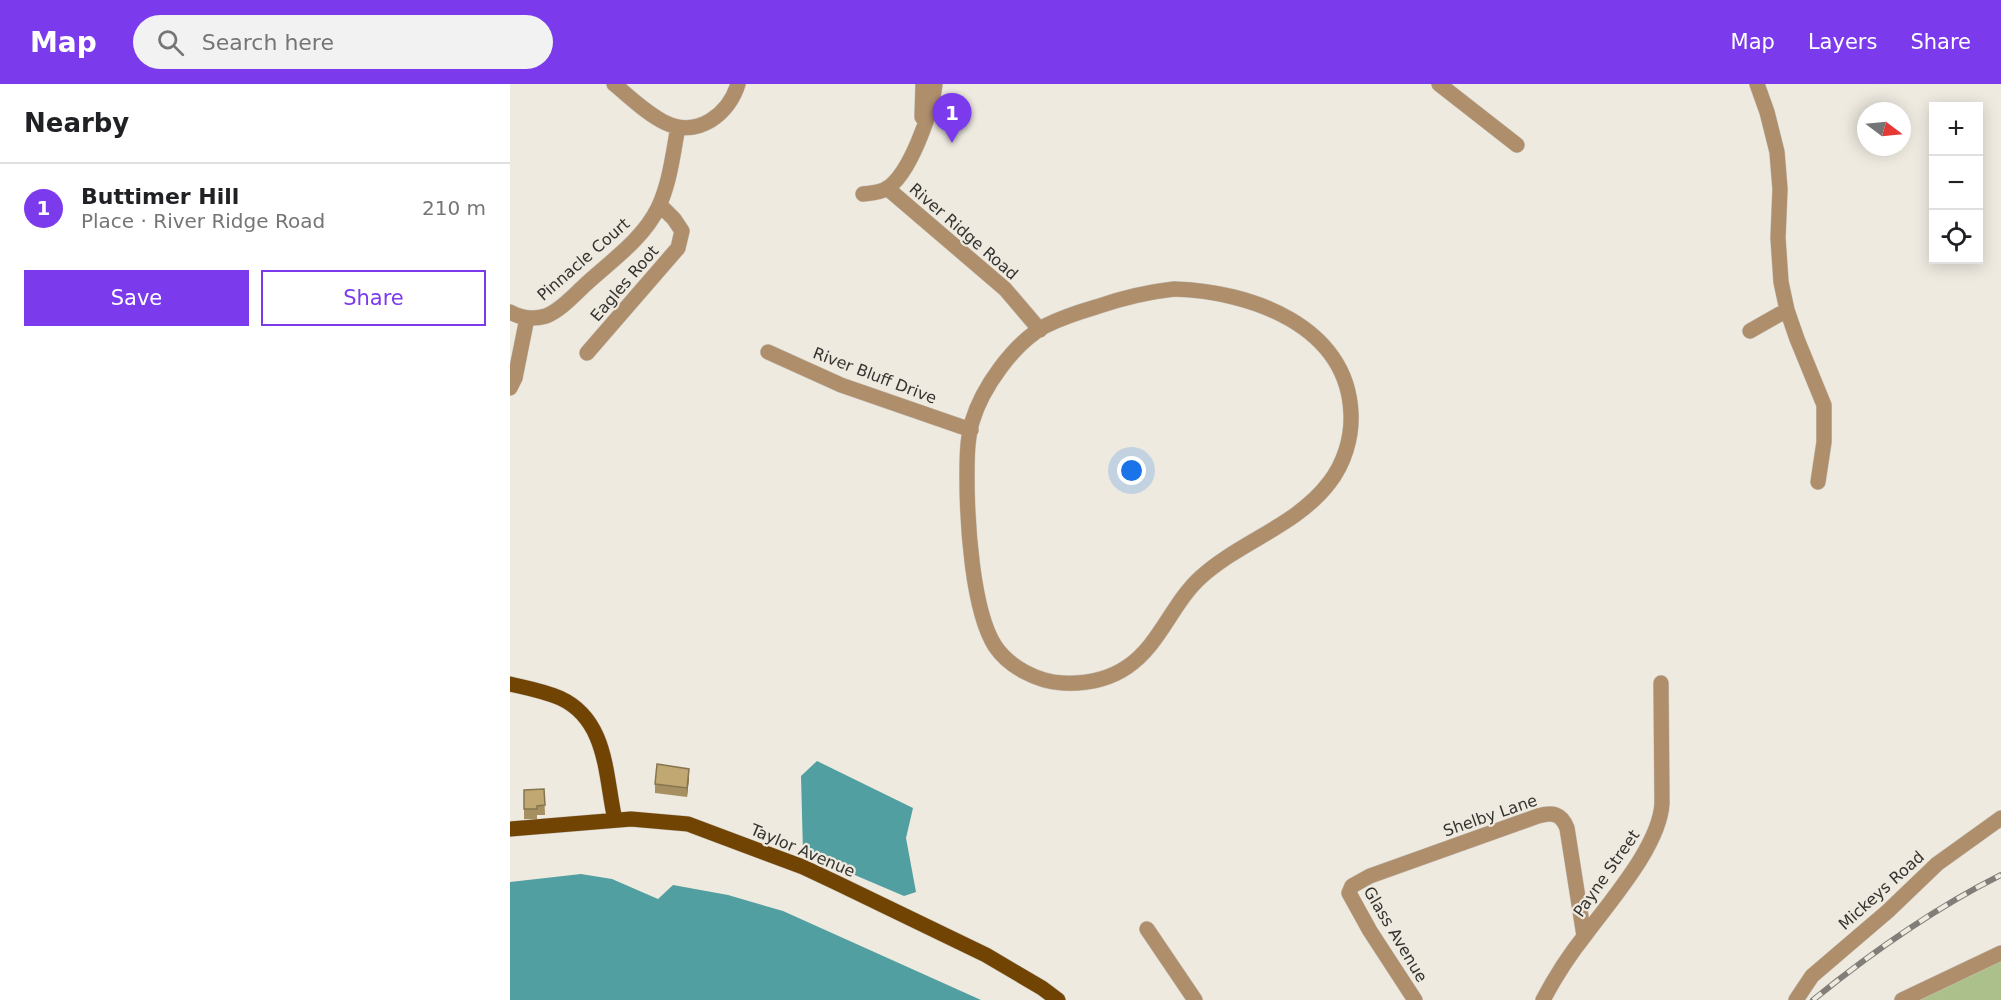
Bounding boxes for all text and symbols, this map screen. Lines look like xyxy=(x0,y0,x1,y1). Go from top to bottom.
search box xyxy=(133,15,553,69)
text: Map xyxy=(30,26,97,59)
icon: search xyxy=(154,26,187,59)
text: Search here xyxy=(202,30,334,55)
text: Map xyxy=(1731,30,1775,54)
text: Layers xyxy=(1808,30,1877,54)
text: Share xyxy=(1910,30,1971,54)
pin: 1 xyxy=(932,94,972,143)
north arrow xyxy=(1857,102,1911,156)
map controls xyxy=(1929,102,1983,264)
button: + xyxy=(1929,102,1983,156)
text: Nearby xyxy=(24,108,129,138)
button: − xyxy=(1929,156,1983,210)
street label: River Ridge Road xyxy=(906,179,1022,284)
text: Buttimer Hill xyxy=(81,184,239,209)
text: 1 xyxy=(37,196,50,220)
text: 210 m xyxy=(422,196,486,220)
text: Place · River Ridge Road xyxy=(81,209,325,233)
button: locate xyxy=(1929,210,1983,264)
street label: Pinnacle Court xyxy=(533,214,633,305)
street label: Eagles Root xyxy=(586,242,662,325)
button: Save xyxy=(24,270,249,326)
button: Share xyxy=(261,270,486,326)
street label: River Bluff Drive xyxy=(810,343,939,408)
your location xyxy=(1117,456,1146,485)
street label: Shelby Lane xyxy=(1441,791,1540,840)
street label: Taylor Avenue xyxy=(747,819,858,881)
street label: Payne Street xyxy=(1569,826,1643,920)
street label: Mickeys Road xyxy=(1835,847,1928,934)
street label: Glass Avenue xyxy=(1360,883,1431,985)

